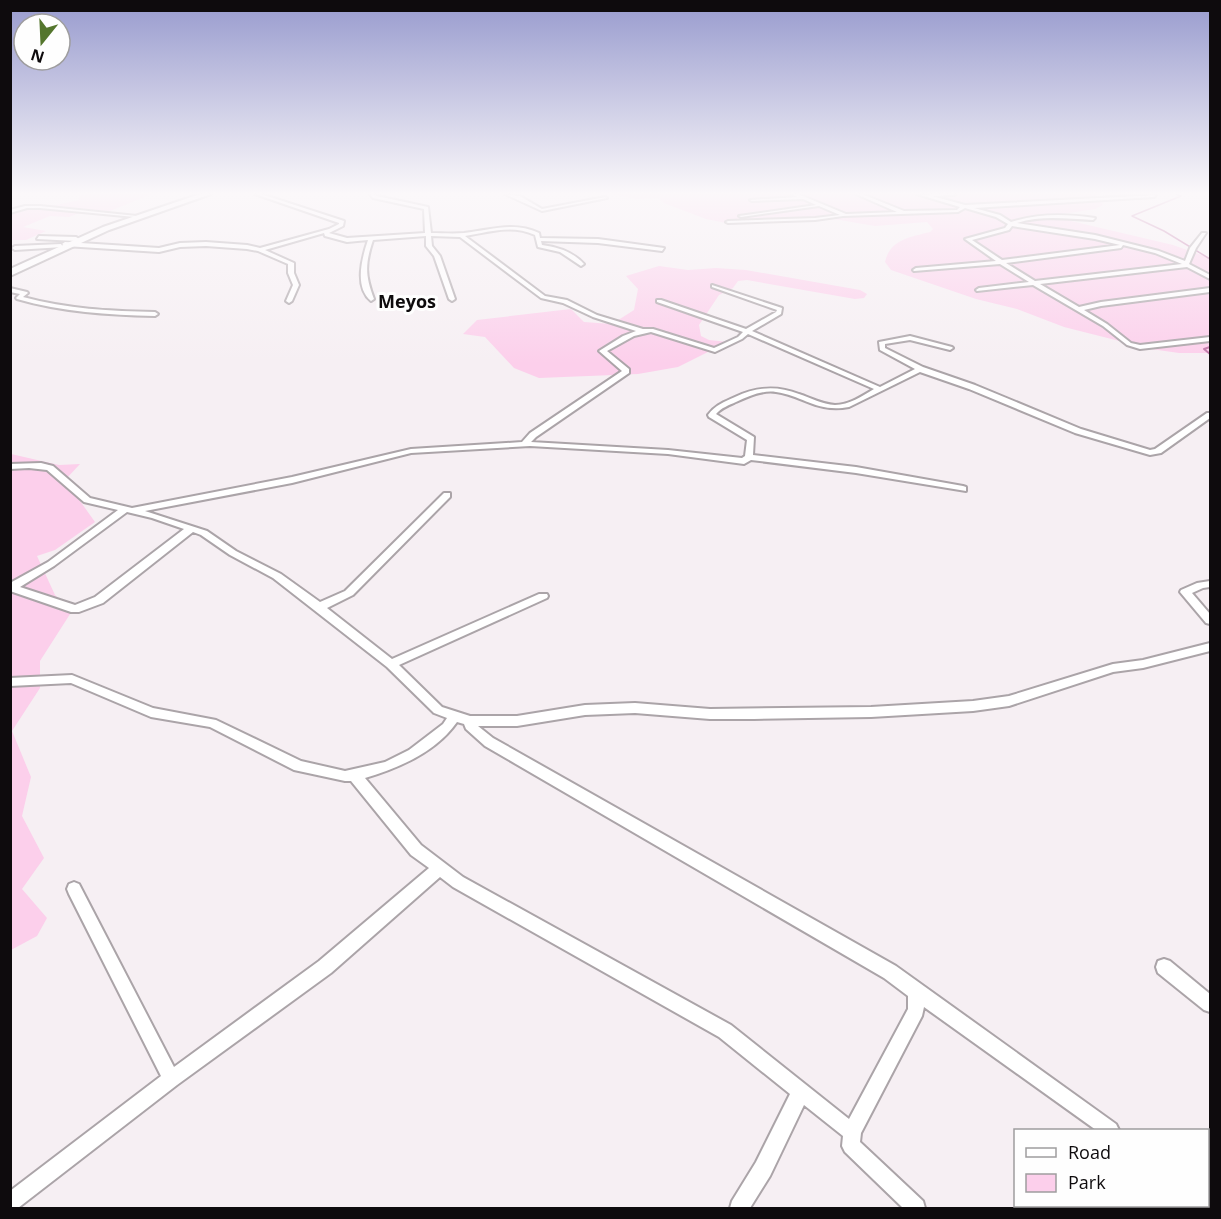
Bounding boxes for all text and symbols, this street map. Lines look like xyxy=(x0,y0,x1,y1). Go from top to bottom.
north arrow xyxy=(12,12,72,72)
text: N xyxy=(28,44,47,69)
district label: Meyos xyxy=(378,289,436,313)
legend xyxy=(1014,1129,1209,1207)
text: Road xyxy=(1068,1140,1111,1164)
text: Park xyxy=(1068,1170,1106,1194)

